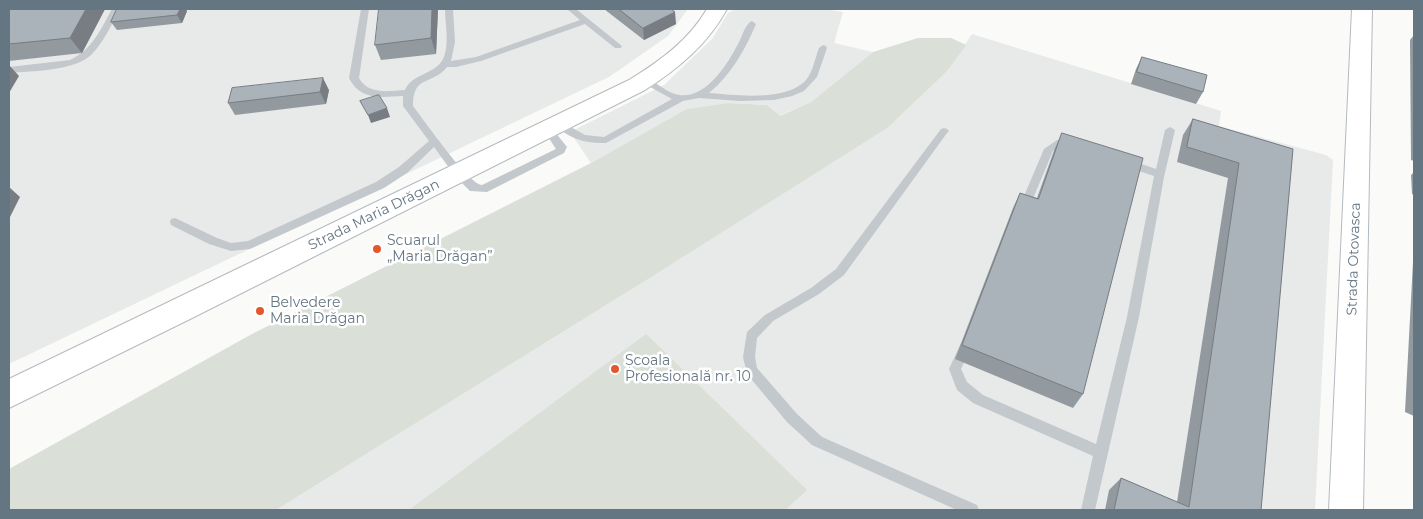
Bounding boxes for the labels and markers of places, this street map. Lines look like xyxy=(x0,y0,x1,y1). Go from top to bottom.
place label: Scuarul „Maria Drăgan” xyxy=(387,233,493,266)
marker: Scuarul „Maria Drăgan” xyxy=(371,243,383,255)
place label: Belvedere Maria Drăgan xyxy=(270,295,365,328)
marker: Belvedere Maria Drăgan xyxy=(254,305,266,317)
place label: Școala Profesională nr. 10 xyxy=(625,353,751,386)
marker: Școala Profesională nr. 10 xyxy=(609,363,621,375)

